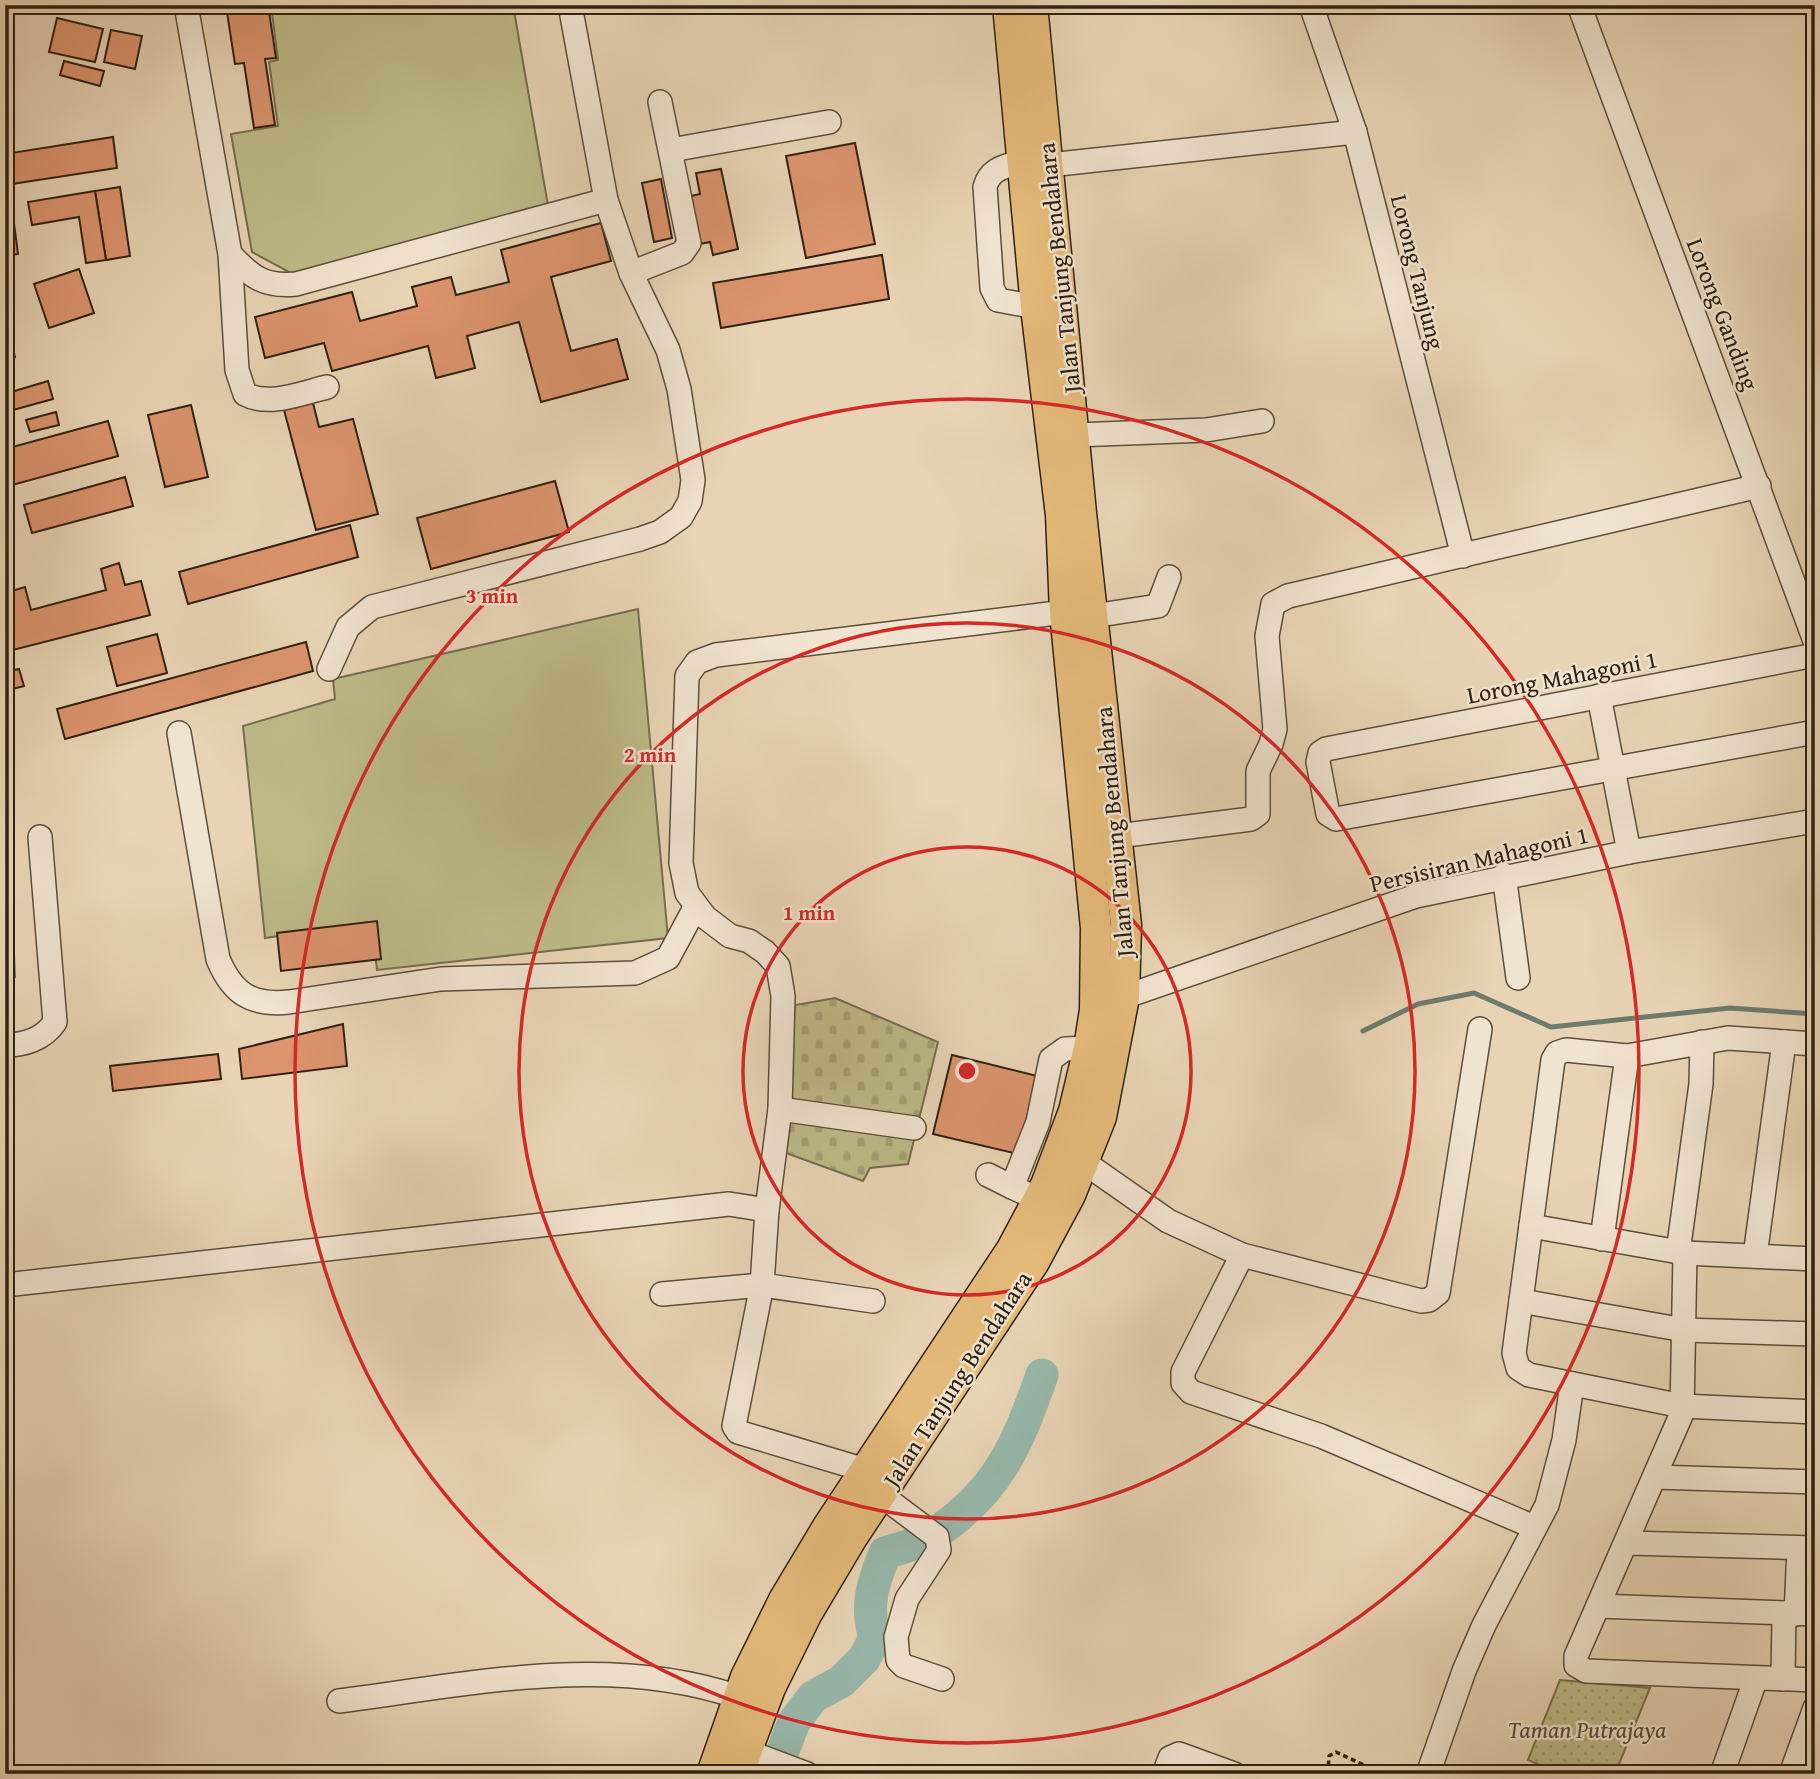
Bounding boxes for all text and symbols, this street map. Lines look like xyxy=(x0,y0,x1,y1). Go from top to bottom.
street label: Jalan Tanjung Bendahara xyxy=(1028,140,1090,398)
street label: Lorong Tanjung xyxy=(1382,191,1454,353)
street label: Lorong Ganding xyxy=(1678,233,1768,395)
text: 3 min xyxy=(466,580,519,611)
street label: Lorong Mahagoni 1 xyxy=(1464,641,1660,713)
street label: Jalan Tanjung Bendahara xyxy=(1086,705,1143,962)
text: 2 min xyxy=(624,739,677,770)
street label: Persisiran Mahagoni 1 xyxy=(1366,817,1592,901)
text: 1 min xyxy=(783,897,836,928)
centre of rings xyxy=(955,1059,979,1083)
street label: Jalan Tanjung Bendahara xyxy=(872,1263,1041,1497)
park label: Taman Putrajaya xyxy=(1508,1712,1666,1747)

